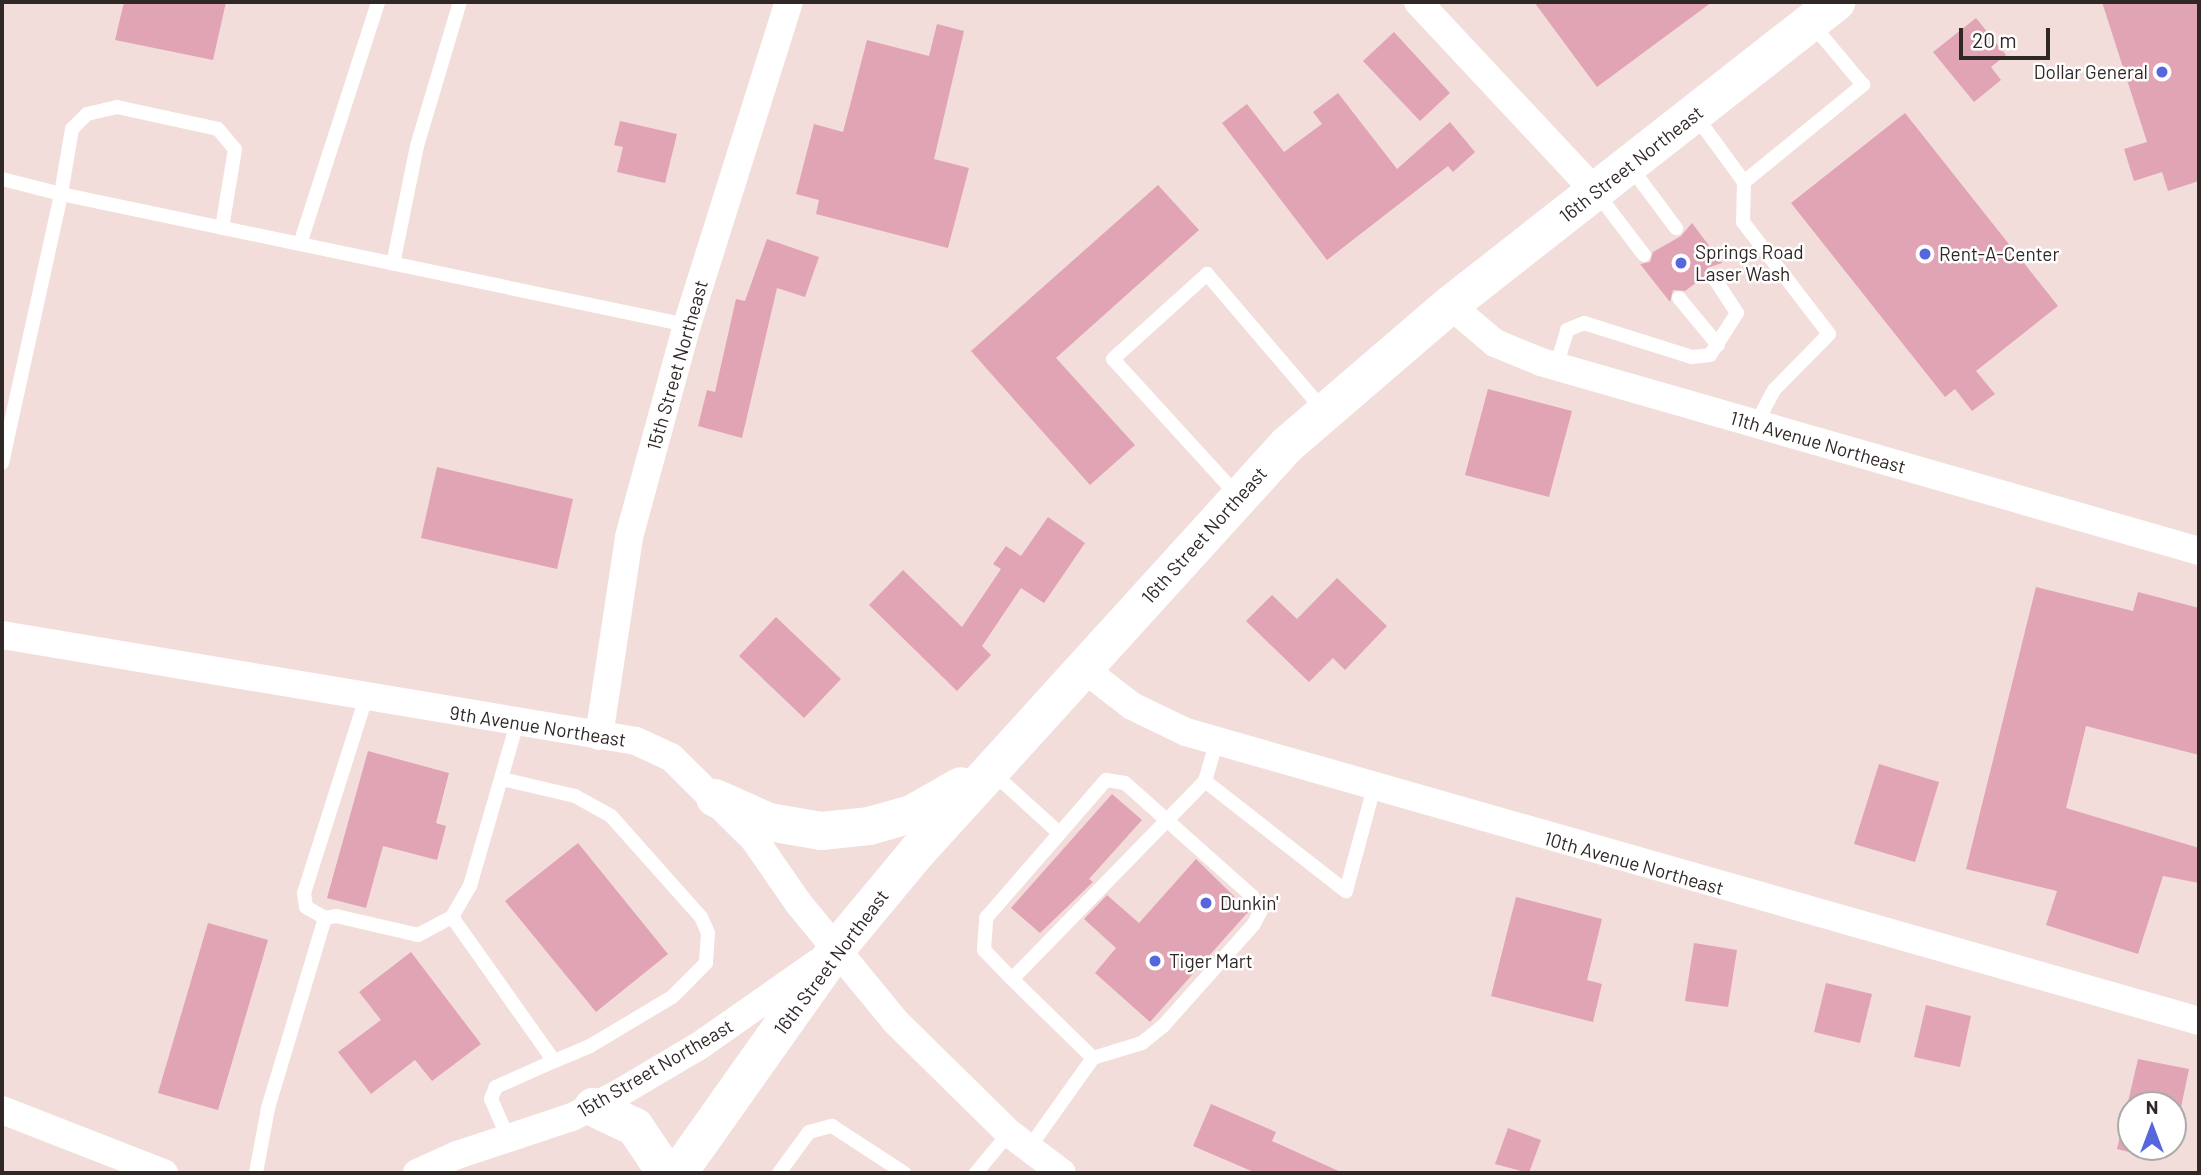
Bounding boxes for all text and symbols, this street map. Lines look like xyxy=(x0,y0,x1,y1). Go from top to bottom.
scale bar xyxy=(1963,14,2054,58)
text: 20 m xyxy=(1972,27,2017,52)
place label: Dollar General xyxy=(2034,61,2148,83)
marker: Dollar General xyxy=(2154,64,2170,80)
street label: 16th Street Northeast xyxy=(1555,101,1707,227)
place label: Springs Road Laser Wash xyxy=(1695,241,1804,285)
place label: Rent-A-Center xyxy=(1939,243,2059,265)
marker: Rent-A-Center xyxy=(1917,246,1933,262)
marker: Springs Road Laser Wash xyxy=(1673,255,1689,271)
street label: 15th Street Northeast xyxy=(642,277,712,453)
street label: 11th Avenue Northeast xyxy=(1728,406,1908,478)
street label: 16th Street Northeast xyxy=(1137,462,1271,608)
street label: 9th Avenue Northeast xyxy=(448,701,628,751)
street label: 10th Avenue Northeast xyxy=(1542,826,1726,900)
street label: 16th Street Northeast xyxy=(769,885,893,1039)
place label: Dunkin' xyxy=(1220,892,1278,914)
marker: Dunkin' xyxy=(1198,895,1214,911)
place label: Tiger Mart xyxy=(1169,950,1253,972)
marker: Tiger Mart xyxy=(1147,953,1163,969)
street label: 15th Street Northeast xyxy=(573,1014,737,1122)
north arrow xyxy=(2117,1091,2187,1161)
text: N xyxy=(2146,1095,2158,1118)

